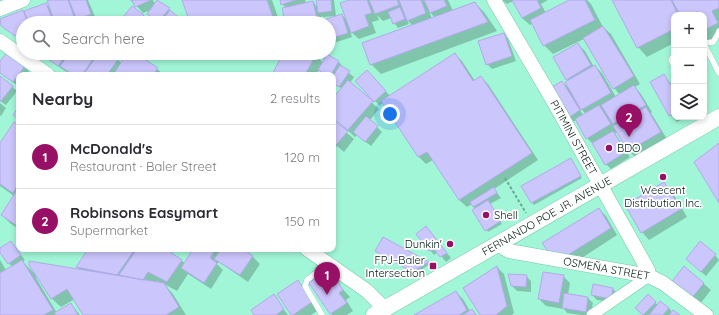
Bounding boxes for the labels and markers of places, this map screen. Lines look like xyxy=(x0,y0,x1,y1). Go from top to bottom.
pin: 2 xyxy=(616,104,642,137)
place label: BDO xyxy=(617,141,641,155)
marker: BDO xyxy=(604,143,614,153)
marker: Weecent Distribution Inc. xyxy=(658,172,668,182)
place label: Weecent Distribution Inc. xyxy=(624,183,702,210)
place label: Shell xyxy=(494,208,518,222)
marker: Shell xyxy=(481,210,491,220)
place label: Dunkin' xyxy=(405,237,442,251)
marker: Dunkin' xyxy=(445,239,455,249)
place label: FPJ–Baler Intersection xyxy=(366,253,426,280)
marker: FPJ–Baler Intersection xyxy=(428,261,438,271)
pin: 1 xyxy=(314,262,340,295)

